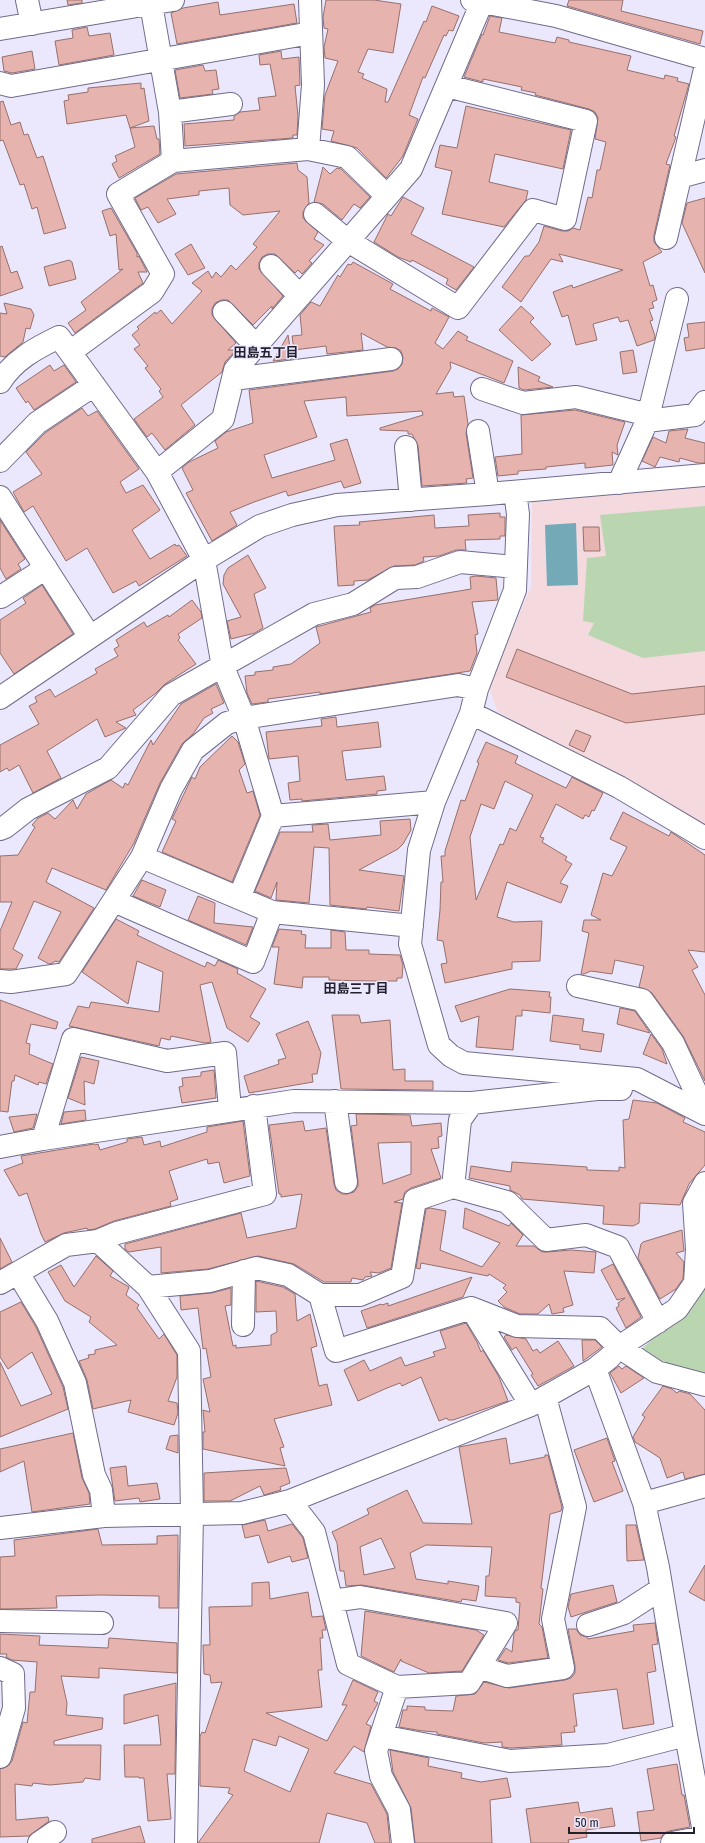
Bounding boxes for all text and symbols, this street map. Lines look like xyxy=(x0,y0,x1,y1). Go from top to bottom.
district label: 田島五丁目 xyxy=(233,345,299,360)
district label: 田島三丁目 xyxy=(323,981,389,996)
scale bar xyxy=(569,1809,694,1835)
text: 50 m xyxy=(575,1816,599,1830)

